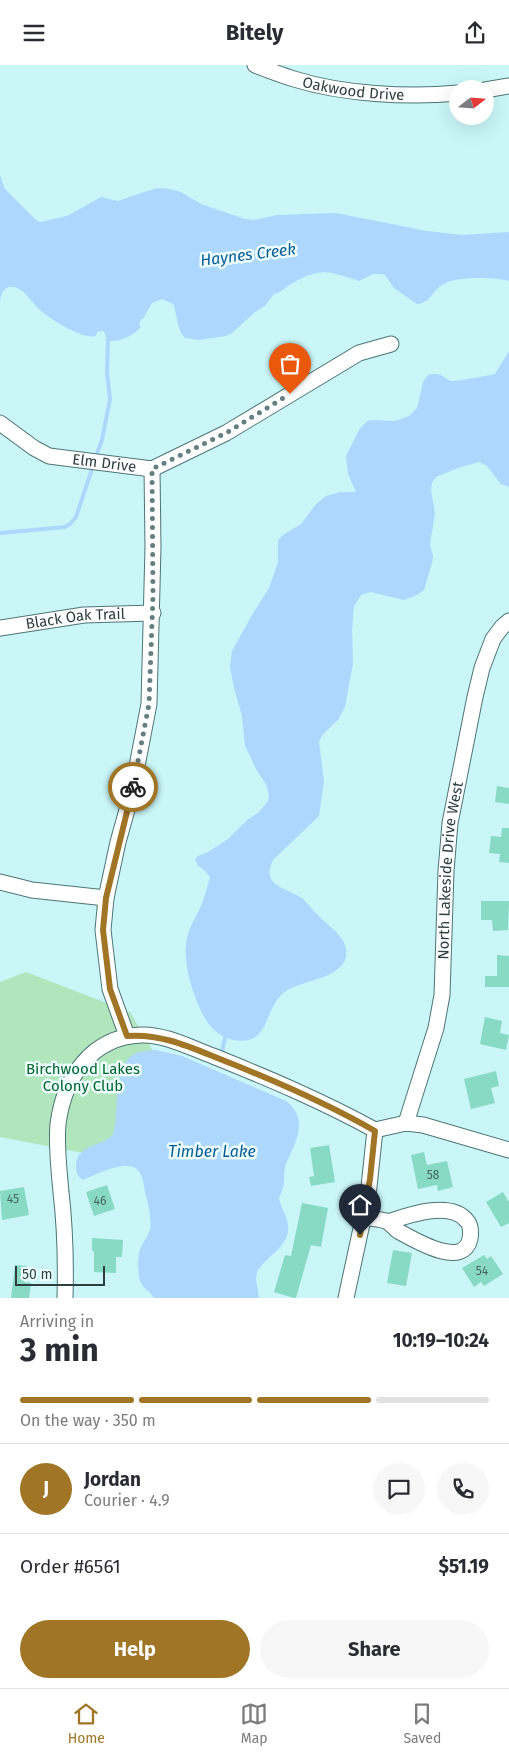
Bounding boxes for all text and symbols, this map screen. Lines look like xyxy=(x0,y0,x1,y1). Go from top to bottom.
icon: menu xyxy=(20,19,48,47)
text: Bitely xyxy=(226,19,283,46)
icon: share xyxy=(461,19,489,47)
street label: Oakwood Drive xyxy=(301,73,405,104)
north arrow xyxy=(449,80,494,125)
map controls xyxy=(449,80,494,125)
water label: Haynes Creek xyxy=(199,239,297,270)
pin xyxy=(269,343,311,394)
icon: bag xyxy=(276,350,304,378)
street label: Elm Drive xyxy=(71,450,137,476)
street label: Black Oak Trail xyxy=(24,605,126,633)
courier xyxy=(108,762,158,812)
icon: bike xyxy=(119,773,147,801)
street label: North Lakeside Drive West xyxy=(434,780,467,960)
park label: Birchwood Lakes Colony Club xyxy=(26,1060,140,1095)
water label: Timber Lake xyxy=(168,1142,256,1161)
house number: 58 xyxy=(427,1168,440,1182)
pin xyxy=(339,1184,381,1235)
icon: home xyxy=(346,1191,374,1219)
house number: 45 xyxy=(7,1192,19,1206)
house number: 46 xyxy=(94,1194,106,1208)
scale bar xyxy=(15,1263,105,1286)
house number: 54 xyxy=(476,1264,489,1278)
text: 50 m xyxy=(22,1266,53,1283)
text: Arriving in xyxy=(20,1312,94,1331)
text: 10:19–10:24 xyxy=(393,1329,489,1352)
text: 3 min xyxy=(20,1331,99,1369)
text: On the way · 350 m xyxy=(20,1411,156,1430)
button: chat xyxy=(373,1463,425,1515)
button: phone xyxy=(437,1463,489,1515)
text: Jordan xyxy=(84,1468,141,1491)
text: J xyxy=(43,1477,49,1500)
text: Courier · 4.9 xyxy=(84,1491,170,1510)
text: Order #6561 xyxy=(20,1555,121,1578)
text: $51.19 xyxy=(439,1555,489,1578)
button: Help xyxy=(20,1620,250,1678)
button: Share xyxy=(260,1620,489,1678)
tab: Home xyxy=(68,1700,105,1747)
tab: Map xyxy=(240,1700,268,1747)
tab: Saved xyxy=(403,1700,441,1747)

